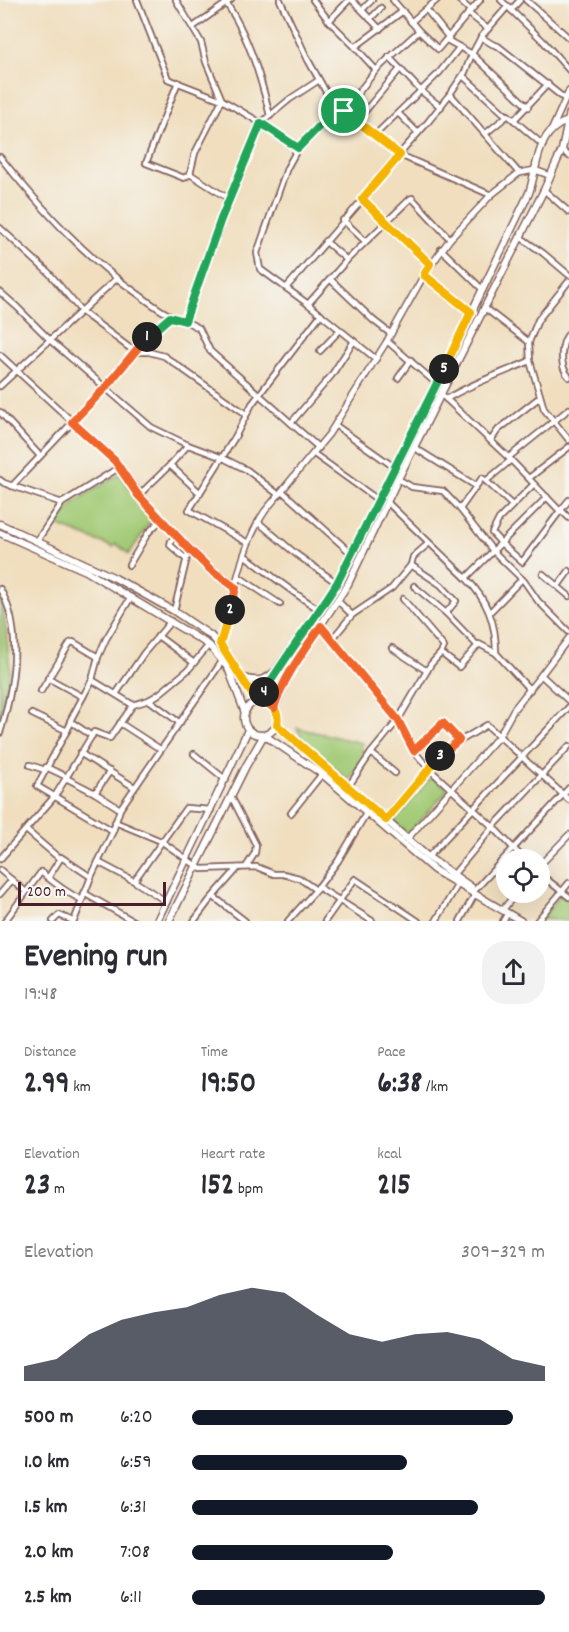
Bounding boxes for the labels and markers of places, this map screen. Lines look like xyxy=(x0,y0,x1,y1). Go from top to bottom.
pin xyxy=(318,85,369,136)
pin: 1 xyxy=(132,322,162,352)
pin: 5 xyxy=(429,354,459,384)
pin: 2 xyxy=(215,595,245,625)
pin: 4 xyxy=(249,677,279,707)
pin: 3 xyxy=(425,741,455,771)

